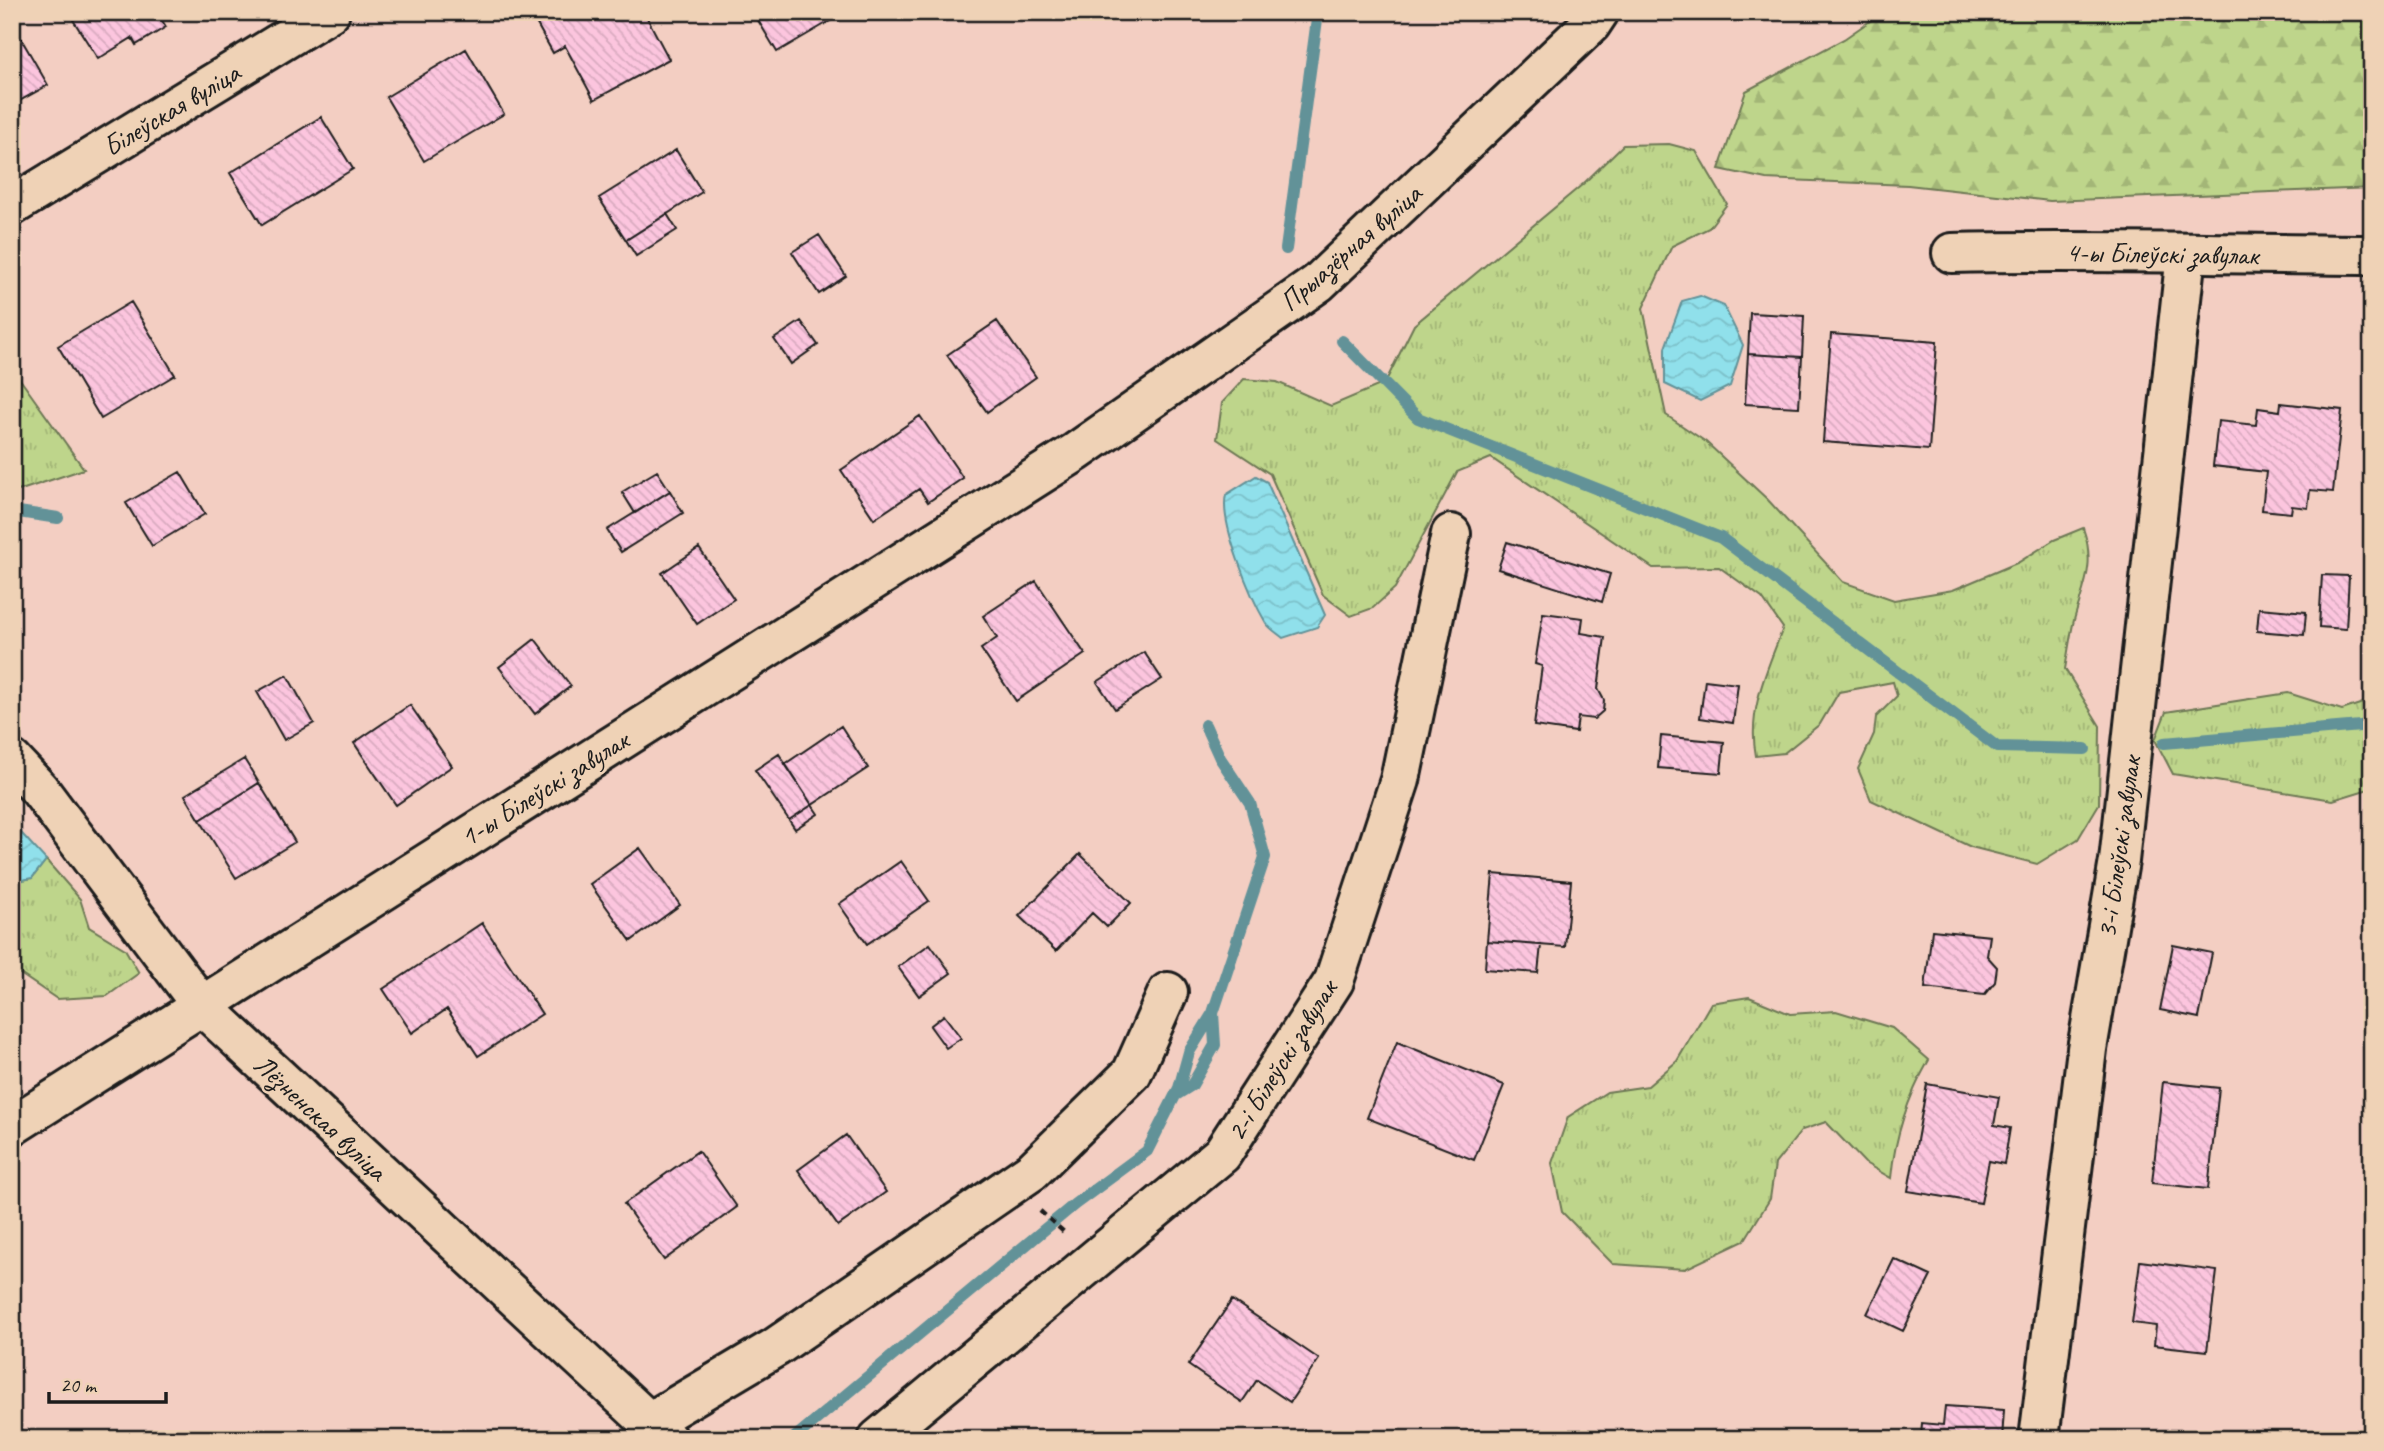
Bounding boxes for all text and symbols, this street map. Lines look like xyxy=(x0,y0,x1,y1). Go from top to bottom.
street label: Білеўская вуліца xyxy=(96,54,248,164)
street label: Прыазёрная вуліца xyxy=(1272,175,1430,319)
street label: 4-ы Білеўскі завулак xyxy=(2065,234,2261,274)
street label: 1-ы Білеўскі завулак xyxy=(453,721,638,855)
street label: 3-і Білеўскі завулак xyxy=(2088,751,2150,940)
street label: 2-і Білеўскі завулак xyxy=(1218,971,1347,1148)
street label: Лёзненская вуліца xyxy=(246,1047,396,1190)
scale bar xyxy=(49,1360,166,1404)
text: 20 m xyxy=(60,1372,98,1398)

